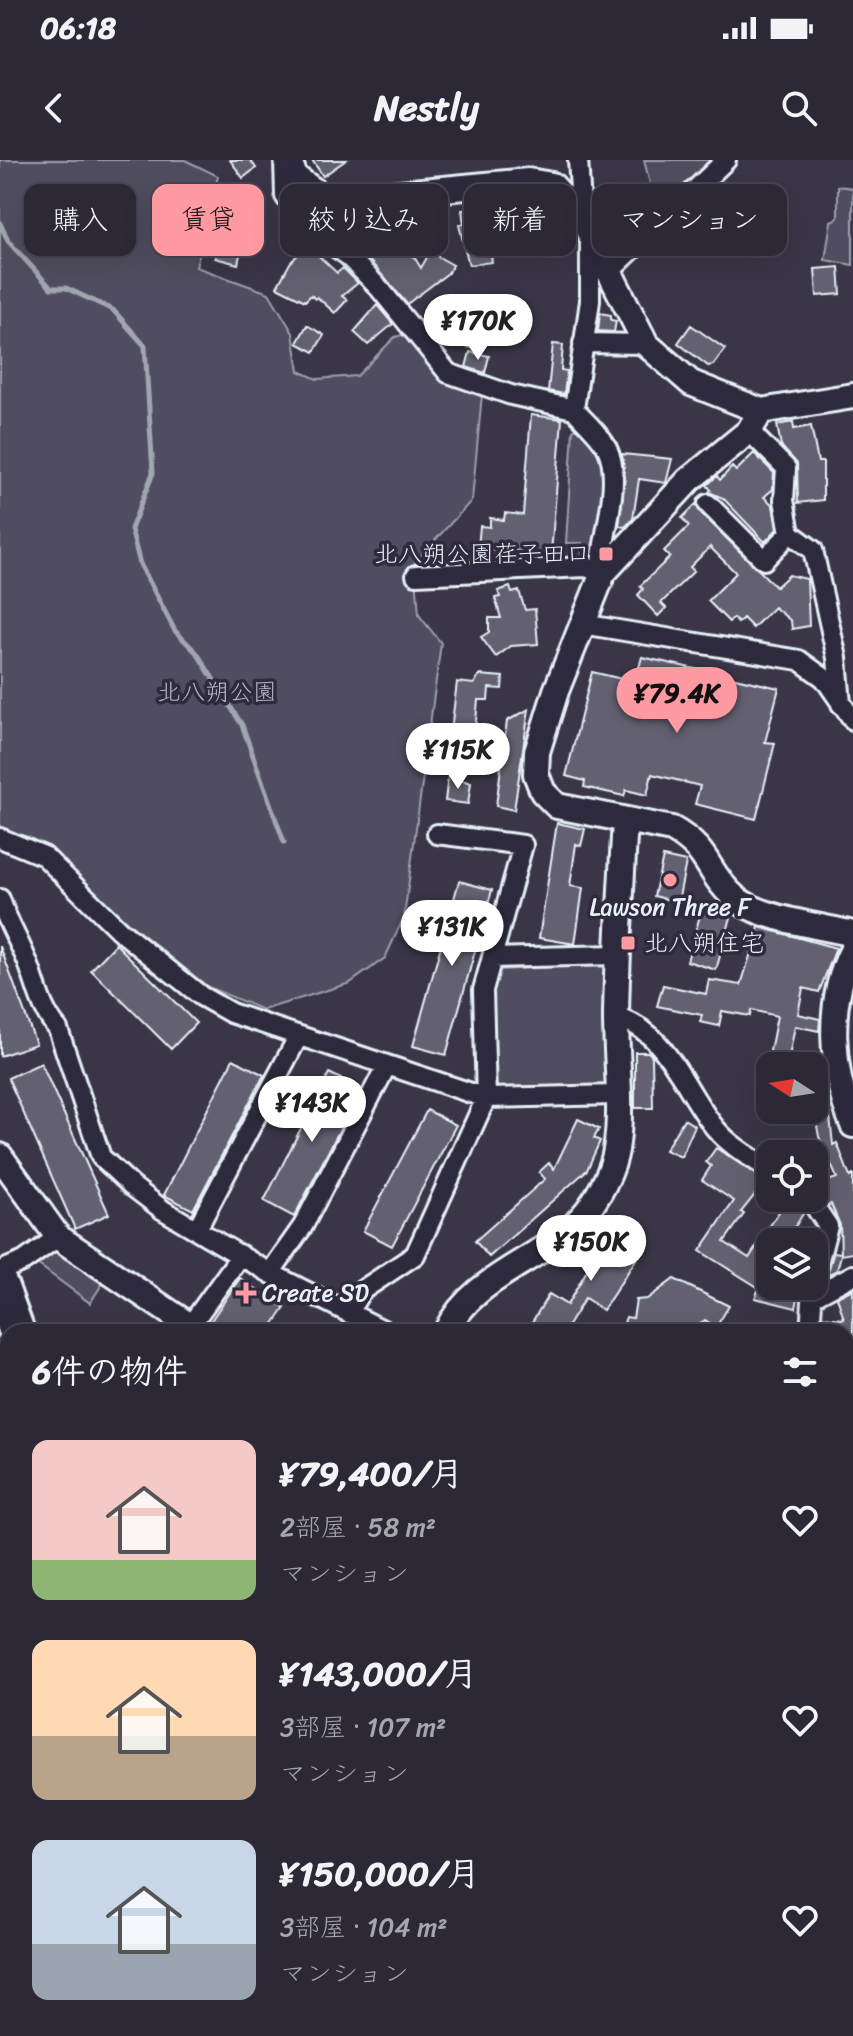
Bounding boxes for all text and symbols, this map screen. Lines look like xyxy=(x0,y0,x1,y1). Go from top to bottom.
text: 06:18 xyxy=(40,1,116,55)
text: Nestly xyxy=(374,76,479,140)
icon: back xyxy=(32,86,76,130)
icon: search xyxy=(777,86,821,130)
chip: 購入 xyxy=(24,184,136,256)
chip: 賃貸 xyxy=(152,184,264,256)
chip: 絞り込み xyxy=(280,184,448,256)
chip: 新着 xyxy=(464,184,576,256)
chip: マンション xyxy=(592,184,787,256)
pin: ¥170K xyxy=(422,294,534,362)
text: ¥170K xyxy=(442,297,514,343)
place label: 北八朔公園荏子田口 xyxy=(374,533,590,575)
marker: 北八朔公園荏子田口 xyxy=(597,545,615,563)
pin: ¥79.4K xyxy=(612,667,742,735)
text: ¥79.4K xyxy=(634,670,720,716)
park label: 北八朔公園 xyxy=(157,671,277,713)
pin: ¥115K xyxy=(402,723,514,791)
text: ¥115K xyxy=(424,726,492,772)
marker: Lawson Three F xyxy=(661,871,679,889)
place label: Lawson Three F xyxy=(589,886,753,928)
pin: ¥131K xyxy=(396,900,508,968)
text: ¥131K xyxy=(419,903,485,949)
place label: 北八朔住宅 xyxy=(644,922,764,964)
marker: 北八朔住宅 xyxy=(619,934,637,952)
north arrow xyxy=(756,1052,828,1124)
map controls xyxy=(756,1052,828,1300)
pin: ¥143K xyxy=(256,1076,368,1144)
text: ¥143K xyxy=(276,1079,348,1125)
button: locate xyxy=(756,1140,828,1212)
pin: ¥150K xyxy=(535,1215,647,1283)
text: ¥150K xyxy=(554,1218,628,1264)
button: layers xyxy=(756,1228,828,1300)
place label: Create SD xyxy=(262,1272,370,1314)
marker: Create SD xyxy=(237,1284,255,1302)
text: 6件の物件 xyxy=(32,1342,187,1402)
icon: filters xyxy=(778,1350,822,1394)
text: ¥79,400/月 xyxy=(280,1444,463,1504)
icon: home xyxy=(96,1472,192,1568)
icon: heart xyxy=(778,1498,822,1542)
text: 2部屋 · 58 m² xyxy=(280,1504,436,1550)
text: マンション xyxy=(280,1550,409,1596)
text: ¥143,000/月 xyxy=(280,1644,478,1704)
icon: home xyxy=(96,1672,192,1768)
icon: heart xyxy=(778,1698,822,1742)
text: 3部屋 · 107 m² xyxy=(280,1704,446,1750)
text: マンション xyxy=(280,1750,409,1796)
text: ¥150,000/月 xyxy=(280,1844,480,1904)
icon: home xyxy=(96,1872,192,1968)
icon: heart xyxy=(778,1898,822,1942)
text: 3部屋 · 104 m² xyxy=(280,1904,448,1950)
text: マンション xyxy=(280,1950,409,1996)

